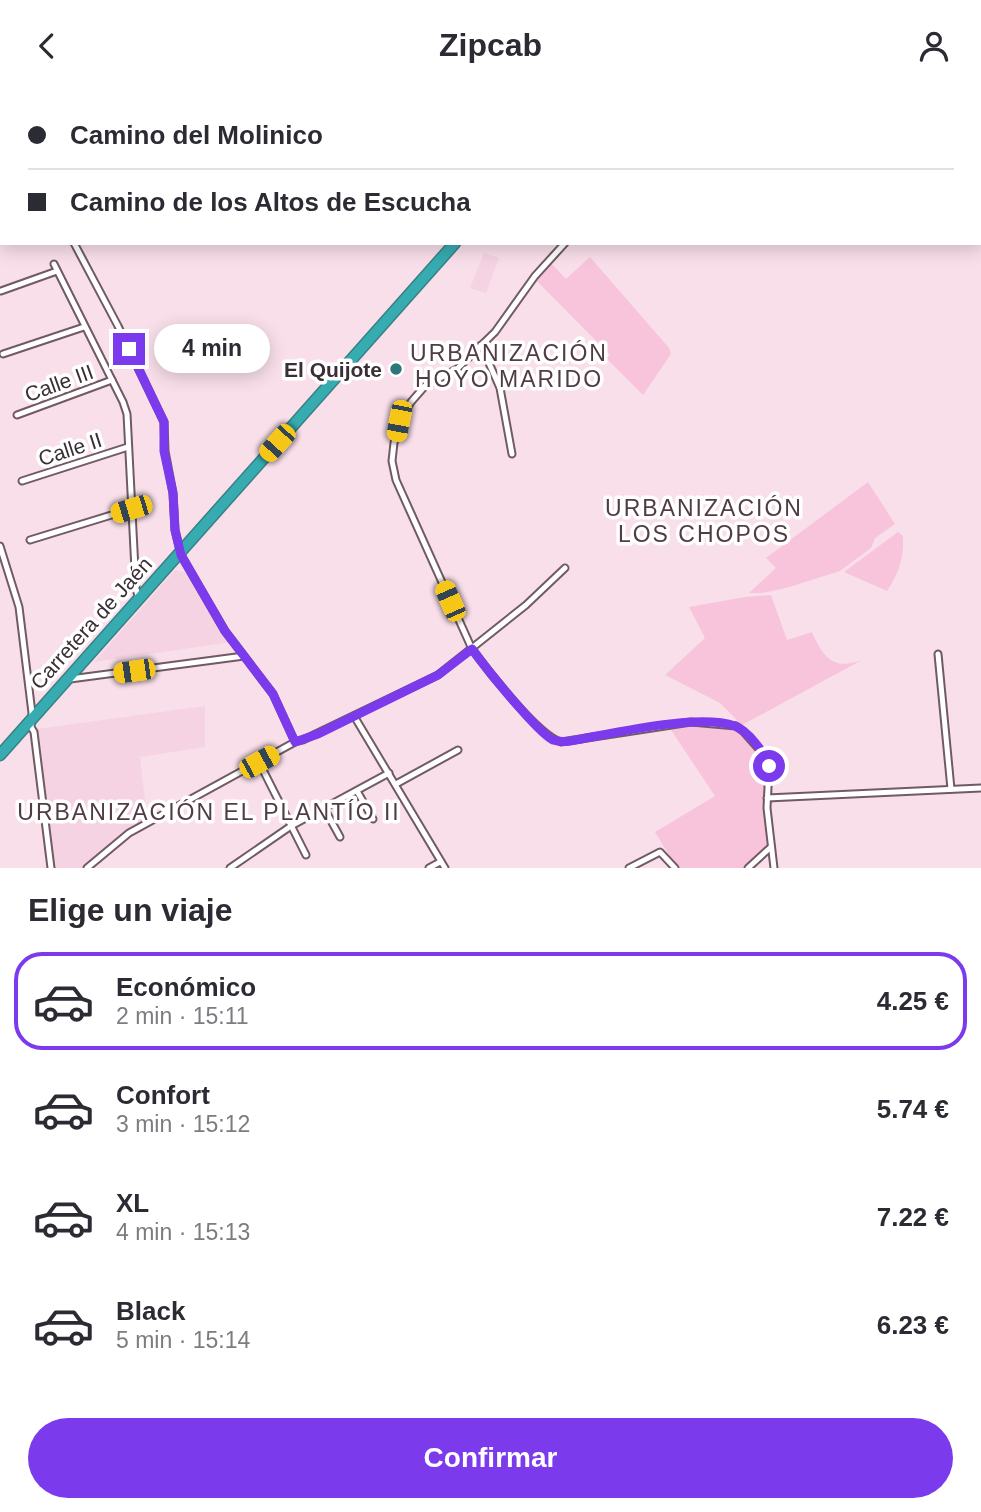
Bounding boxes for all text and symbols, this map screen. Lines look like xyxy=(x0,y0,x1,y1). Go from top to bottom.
icon: back xyxy=(28,27,66,65)
text: Zipcab xyxy=(439,27,542,63)
icon: person xyxy=(915,27,953,65)
text: Camino del Molinico xyxy=(70,120,323,150)
text: Camino de los Altos de Escucha xyxy=(70,187,471,217)
callout: 4 min xyxy=(154,324,269,373)
route end xyxy=(113,333,145,365)
text: 4 min xyxy=(182,335,242,361)
district label: URBANIZACIÓN HOYO MARIDO xyxy=(410,340,608,392)
place label: El Quijote xyxy=(284,358,382,381)
street label: Calle III xyxy=(22,360,96,406)
marker: El Quijote xyxy=(388,361,404,377)
car xyxy=(385,398,414,444)
car xyxy=(256,420,299,466)
street label: Calle II xyxy=(35,428,105,470)
car xyxy=(108,493,155,525)
district label: URBANIZACIÓN LOS CHOPOS xyxy=(605,495,803,547)
street label: Carretera de Jaén xyxy=(26,552,156,694)
car xyxy=(432,578,469,624)
car xyxy=(112,658,157,684)
car xyxy=(236,743,283,781)
route start xyxy=(753,750,785,782)
district label: URBANIZACIÓN EL PLANTÍO II xyxy=(17,799,401,825)
text: Elige un viaje xyxy=(28,892,233,928)
icon: car xyxy=(32,970,95,1033)
text: Económico xyxy=(116,972,256,1002)
text: 4.25 € xyxy=(877,986,949,1016)
text: 2 min · 15:11 xyxy=(116,1003,249,1029)
icon: car xyxy=(32,1078,95,1141)
text: Confort xyxy=(116,1080,210,1110)
text: 5.74 € xyxy=(877,1094,949,1124)
text: 3 min · 15:12 xyxy=(116,1111,250,1137)
icon: car xyxy=(32,1186,95,1249)
text: XL xyxy=(116,1188,149,1218)
text: 7.22 € xyxy=(877,1202,949,1232)
text: 4 min · 15:13 xyxy=(116,1219,250,1245)
icon: car xyxy=(32,1294,95,1357)
text: Black xyxy=(116,1296,185,1326)
text: 6.23 € xyxy=(877,1310,949,1340)
text: 5 min · 15:14 xyxy=(116,1327,250,1353)
button: Confirmar xyxy=(28,1418,953,1498)

